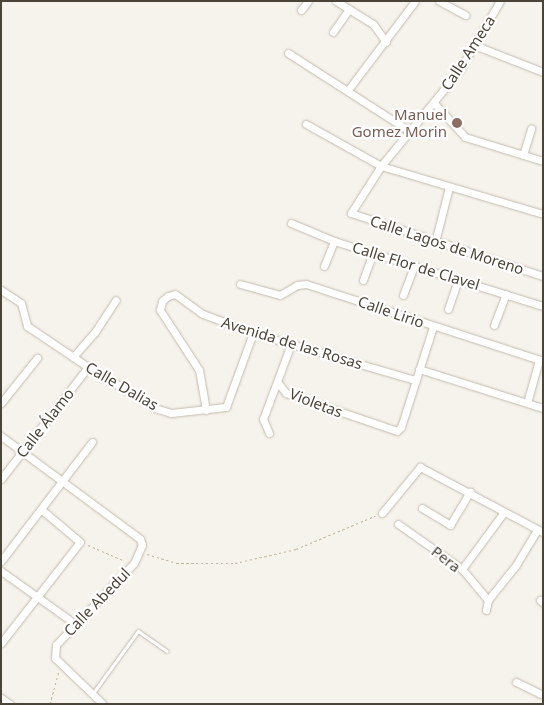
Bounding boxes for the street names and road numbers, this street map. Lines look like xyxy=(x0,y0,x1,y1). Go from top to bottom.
street label: Calle Ameca xyxy=(437,12,499,94)
street label: Calle Lagos de Moreno xyxy=(368,212,526,278)
street label: Calle Flor de Clavel xyxy=(350,238,482,294)
street label: Calle Lirio xyxy=(356,292,426,332)
street label: Avenida de las Rosas xyxy=(219,313,365,373)
street label: Calle Dalias xyxy=(83,358,161,414)
street label: Calle Álamo xyxy=(12,385,78,461)
street label: Violetas xyxy=(287,385,345,421)
street label: Pera xyxy=(428,542,464,576)
street label: Calle Abedul xyxy=(60,564,134,640)

